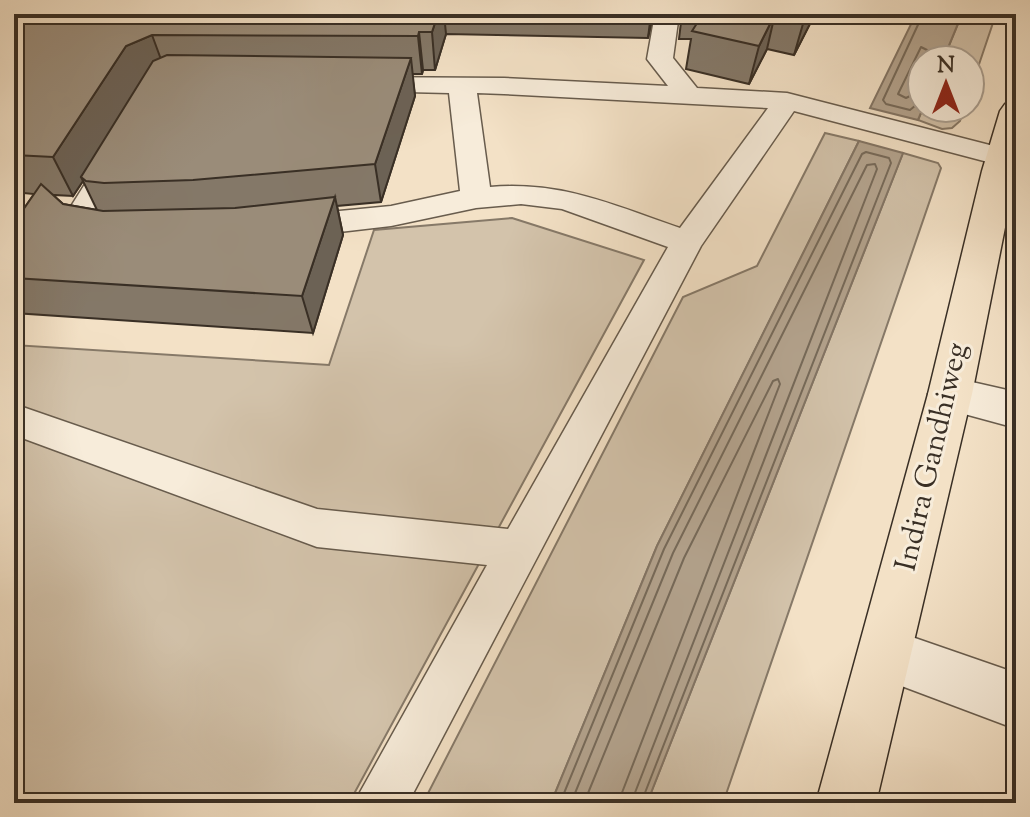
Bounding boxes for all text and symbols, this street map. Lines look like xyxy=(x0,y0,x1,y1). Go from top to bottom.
north arrow xyxy=(906,44,986,124)
text: N xyxy=(937,51,955,83)
street label: Indira Gandhiweg xyxy=(886,339,980,575)

